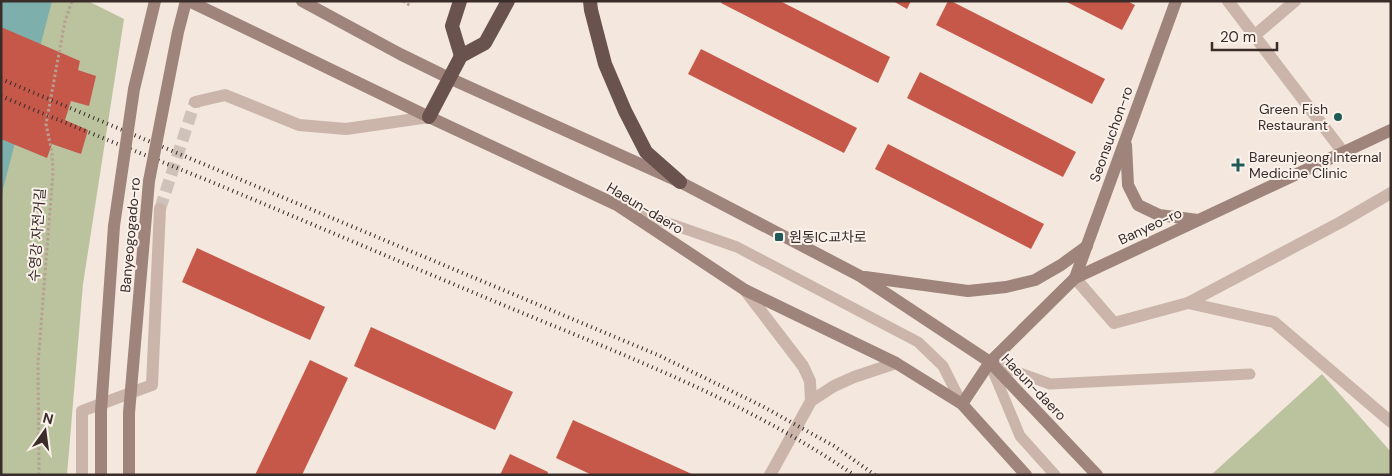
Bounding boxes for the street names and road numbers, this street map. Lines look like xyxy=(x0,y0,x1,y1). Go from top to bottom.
street label: Seonsuchon-ro xyxy=(1085,84,1137,184)
street label: Banyeogogado-ro xyxy=(116,177,144,293)
street label: Haeun-daero xyxy=(603,178,687,238)
street label: 수영강 자전거길 xyxy=(25,188,49,282)
street label: Banyeo-ro xyxy=(1115,203,1185,249)
street label: Haeun-daero xyxy=(998,350,1070,424)

